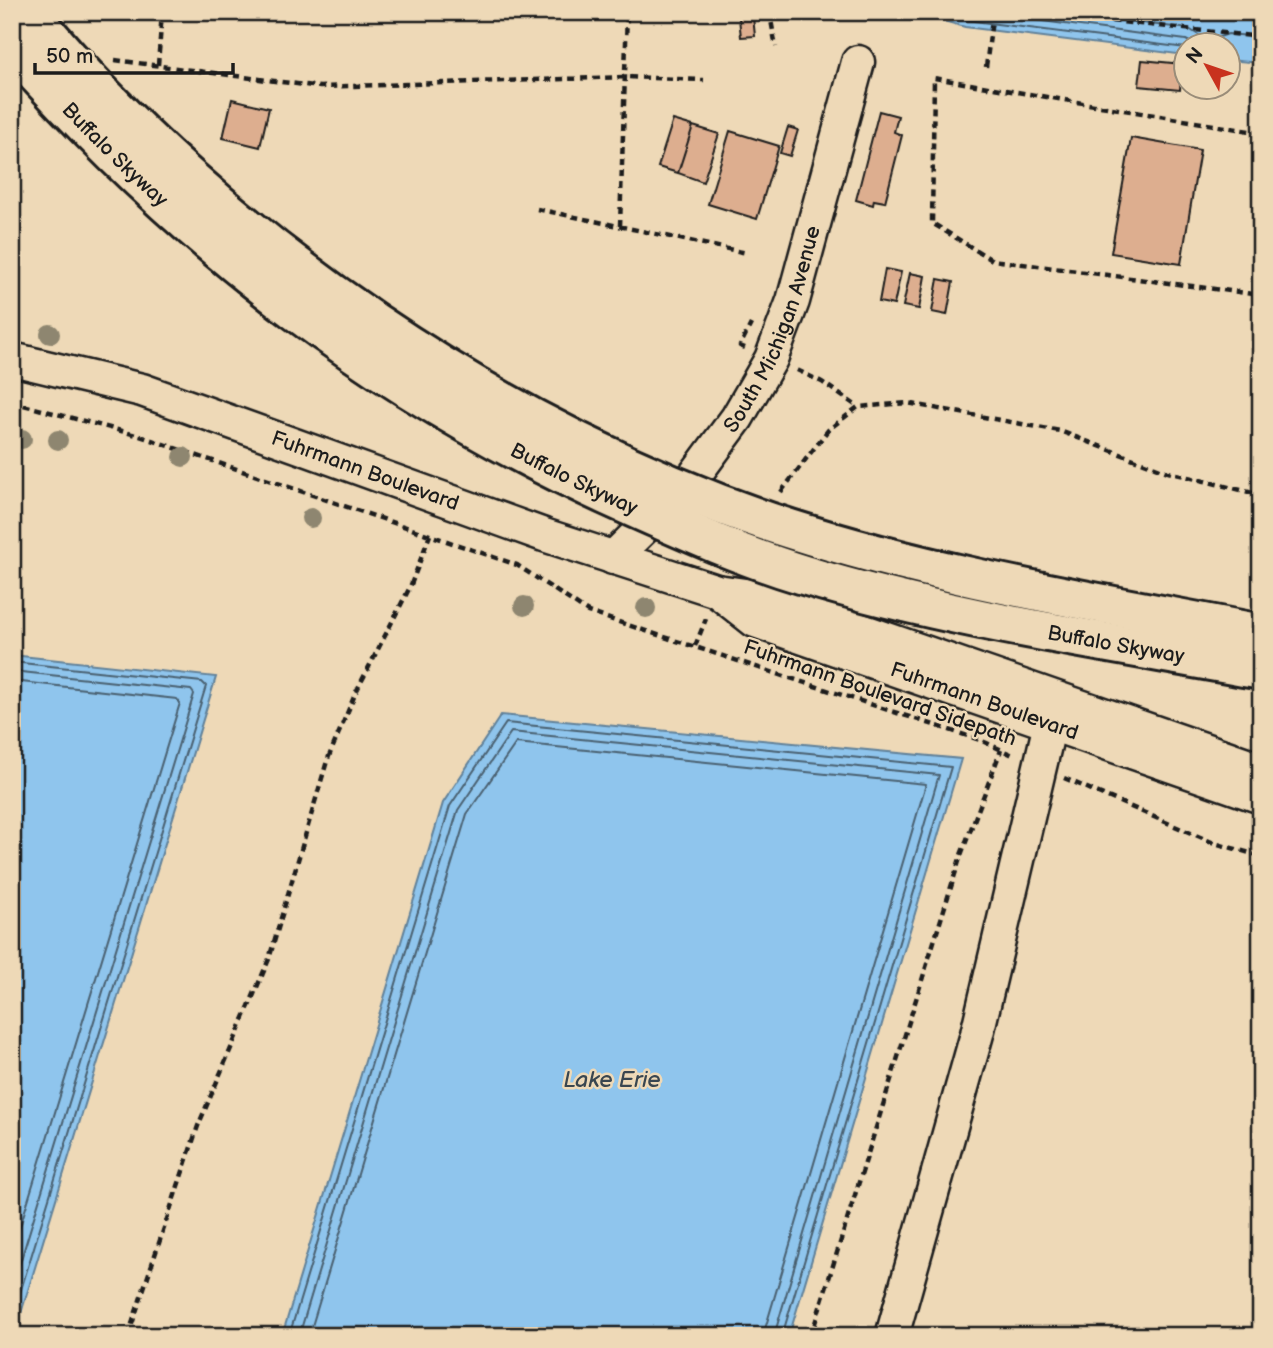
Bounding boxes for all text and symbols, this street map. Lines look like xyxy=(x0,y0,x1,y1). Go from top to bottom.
scale bar xyxy=(35,32,233,76)
north arrow xyxy=(1172,32,1242,102)
text: N xyxy=(1182,43,1209,69)
text: 50 m xyxy=(46,44,93,69)
street label: Buffalo Skyway xyxy=(57,97,174,212)
street label: South Michigan Avenue xyxy=(718,223,825,437)
street label: Fuhrmann Boulevard xyxy=(268,425,462,516)
street label: Buffalo Skyway xyxy=(506,437,642,521)
street label: Buffalo Skyway xyxy=(1045,620,1187,669)
street label: Fuhrmann Boulevard Sidepath xyxy=(740,634,1020,752)
street label: Fuhrmann Boulevard xyxy=(888,657,1082,745)
water label: Lake Erie xyxy=(563,1066,661,1094)

